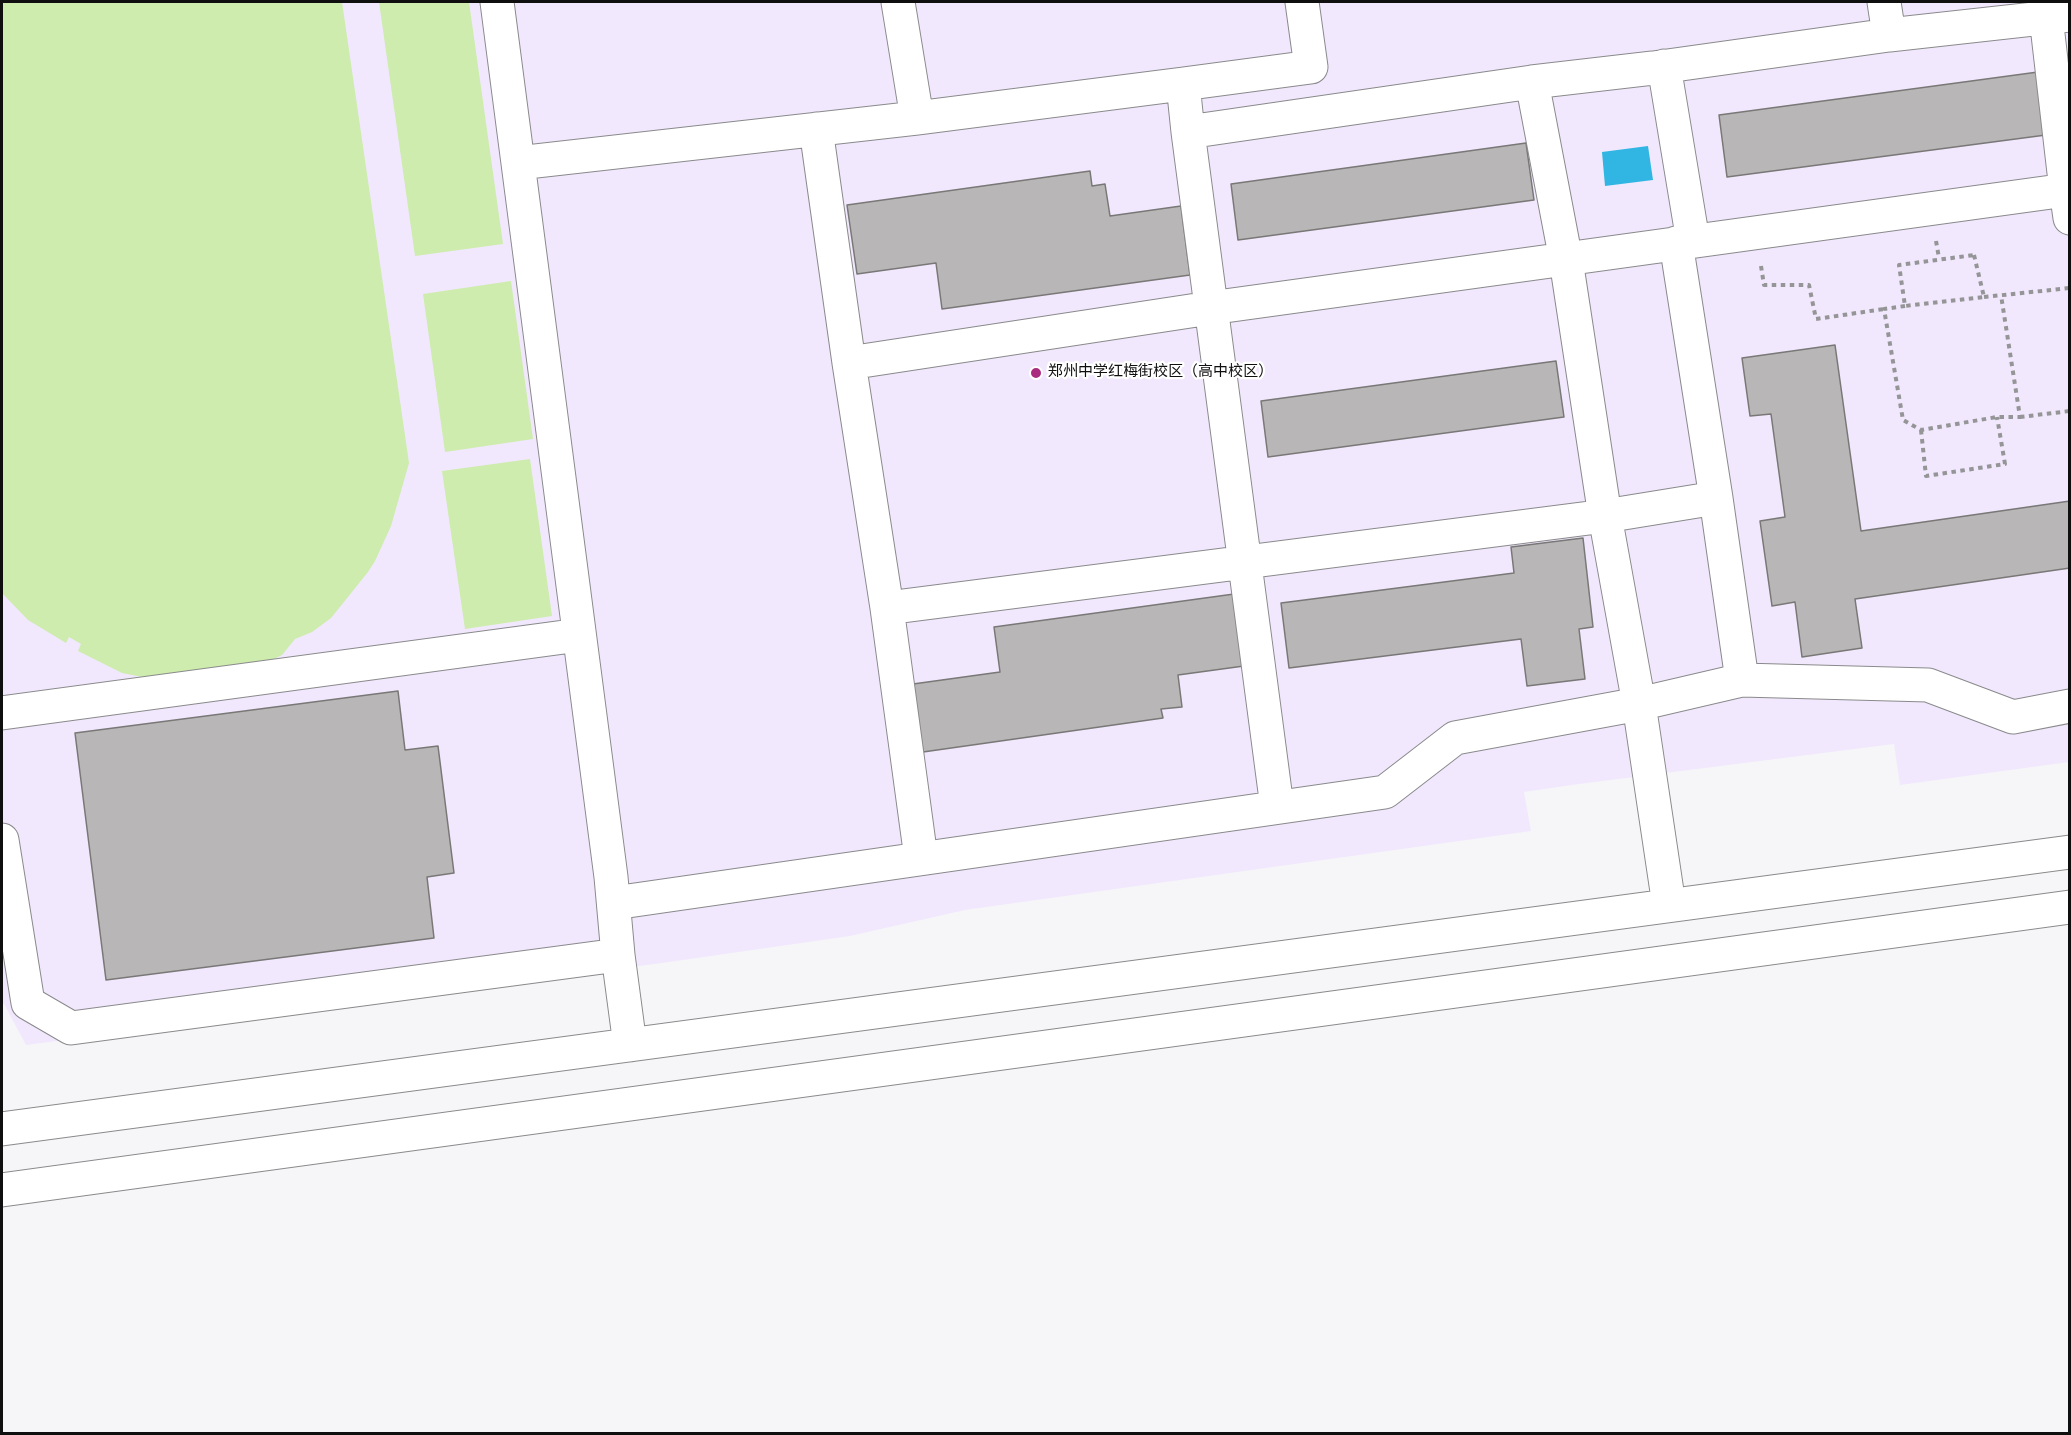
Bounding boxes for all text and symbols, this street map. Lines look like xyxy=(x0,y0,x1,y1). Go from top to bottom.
place label: 郑州中学红梅街校区（高中校区） xyxy=(1048,364,1273,382)
marker: 郑州中学红梅街校区（高中校区） xyxy=(1029,366,1043,380)

